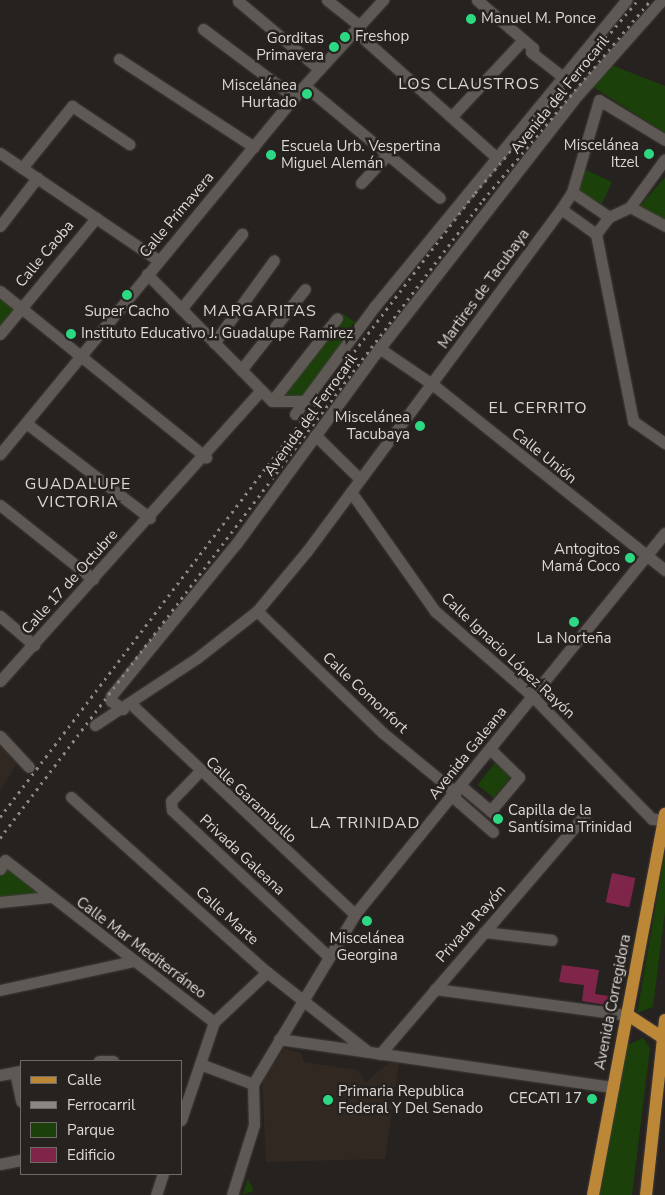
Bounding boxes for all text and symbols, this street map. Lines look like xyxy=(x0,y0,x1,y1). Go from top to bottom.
place label: Manuel M. Ponce xyxy=(481,10,596,28)
marker: Manuel M. Ponce xyxy=(465,13,477,25)
place label: Freshop xyxy=(355,28,409,46)
place label: Gorditas Primavera xyxy=(256,29,324,64)
marker: Freshop xyxy=(339,31,351,43)
street label: Avenida del Ferrocaril xyxy=(507,32,613,158)
marker: Gorditas Primavera xyxy=(328,41,340,53)
district label: LOS CLAUSTROS xyxy=(397,74,541,94)
place label: Miscelánea Hurtado xyxy=(222,76,297,111)
marker: Miscelánea Hurtado xyxy=(301,88,313,100)
place label: Miscelánea Itzel xyxy=(564,136,639,171)
place label: Escuela Urb. Vespertina Miguel Alemán xyxy=(281,137,441,172)
marker: Miscelánea Itzel xyxy=(643,148,655,160)
marker: Escuela Urb. Vespertina Miguel Alemán xyxy=(265,149,277,161)
street label: Calle Primavera xyxy=(136,169,218,261)
street label: Calle Caoba xyxy=(12,217,78,291)
street label: Martires de Tacubaya xyxy=(435,226,533,352)
marker: Super Cacho xyxy=(121,289,133,301)
district label: MARGARITAS xyxy=(202,301,318,321)
place label: Super Cacho xyxy=(84,303,170,321)
place label: Instituto Educativo J. Guadalupe Ramirez xyxy=(81,325,353,343)
marker: Instituto Educativo J. Guadalupe Ramirez xyxy=(65,328,77,340)
street label: Avenida del Ferrocaril xyxy=(261,350,361,480)
district label: EL CERRITO xyxy=(487,398,589,418)
place label: Miscelánea Tacubaya xyxy=(335,408,410,443)
marker: Miscelánea Tacubaya xyxy=(414,420,426,432)
street label: Calle Unión xyxy=(508,424,580,488)
district label: GUADALUPE VICTORIA xyxy=(24,474,132,512)
street label: Calle 17 de Octubre xyxy=(18,526,122,638)
place label: Antogitos Mamá Coco xyxy=(542,540,620,575)
marker: Antogitos Mamá Coco xyxy=(624,552,636,564)
street label: Calle Ignacio López Rayón xyxy=(437,589,579,723)
marker: La Norteña xyxy=(568,616,580,628)
place label: La Norteña xyxy=(537,630,611,648)
street label: Calle Comonfort xyxy=(319,649,411,737)
street label: Avenida Galeana xyxy=(425,703,511,803)
street label: Calle Garambullo xyxy=(202,753,300,847)
place label: Capilla de la Santísima Trinidad xyxy=(508,801,632,836)
street label: Privada Galeana xyxy=(196,811,288,899)
district label: LA TRINIDAD xyxy=(308,813,422,833)
marker: Capilla de la Santísima Trinidad xyxy=(492,813,504,825)
street label: Privada Rayón xyxy=(433,882,509,966)
street label: Calle Marte xyxy=(192,883,262,949)
street label: Calle Mar Mediterráneo xyxy=(72,893,210,1003)
marker: Miscelánea Georgina xyxy=(361,915,373,927)
place label: Miscelánea Georgina xyxy=(329,929,405,964)
street label: Avenida Corregidora xyxy=(591,933,635,1071)
legend xyxy=(20,1060,182,1175)
text: Calle xyxy=(67,1070,102,1090)
place label: Primaria Republica Federal Y Del Senado xyxy=(338,1082,483,1117)
place label: CECATI 17 xyxy=(509,1090,582,1108)
marker: CECATI 17 xyxy=(586,1093,598,1105)
marker: Primaria Republica Federal Y Del Senado xyxy=(322,1094,334,1106)
text: Ferrocarril xyxy=(67,1095,135,1115)
text: Parque xyxy=(67,1120,115,1140)
text: Edificio xyxy=(67,1145,115,1165)

